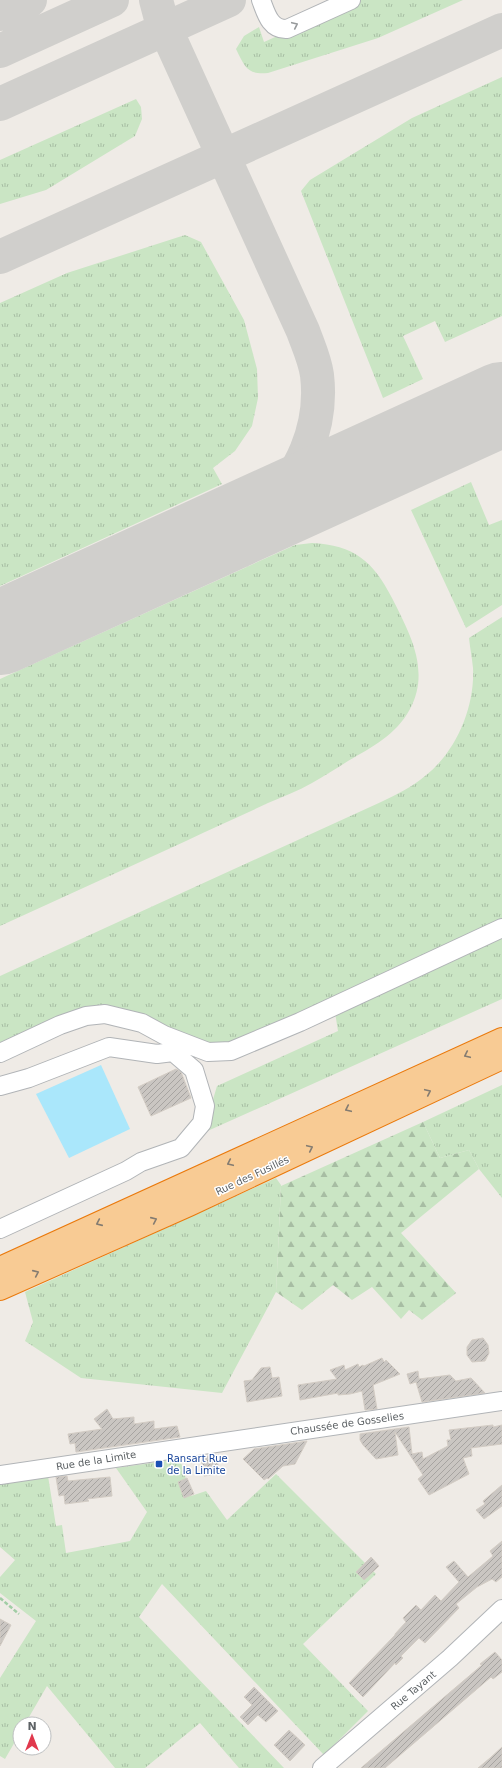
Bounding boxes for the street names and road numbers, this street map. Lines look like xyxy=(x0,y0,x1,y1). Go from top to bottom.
street label: Rue des Fusillés xyxy=(214,1154,291,1197)
street label: Chaussée de Gosselies xyxy=(289,1410,405,1437)
street label: Rue de la Limite xyxy=(55,1449,137,1472)
street label: Rue Tayant xyxy=(389,1668,438,1712)

